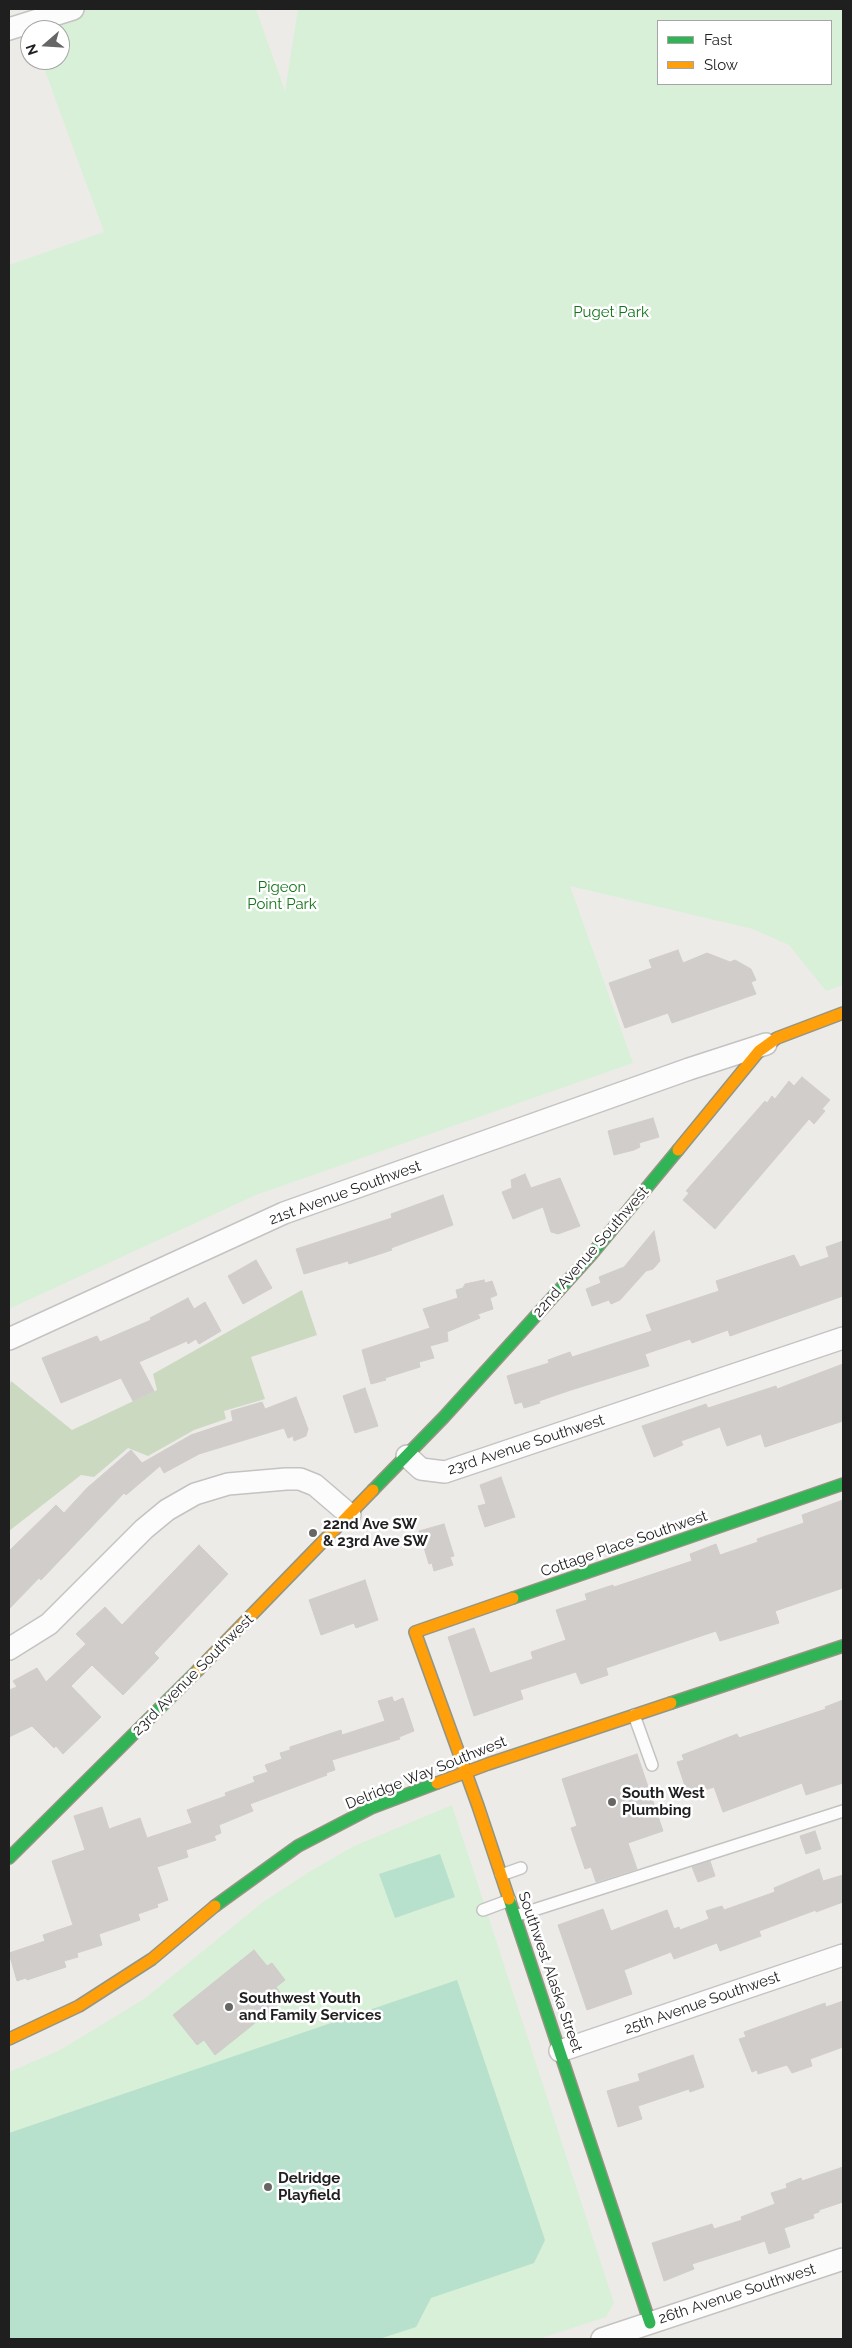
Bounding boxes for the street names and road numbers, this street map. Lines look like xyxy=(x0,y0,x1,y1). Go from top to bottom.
street label: 21st Avenue Southwest xyxy=(267,1157,423,1229)
street label: 22nd Avenue Southwest xyxy=(529,1183,653,1321)
street label: 23rd Avenue Southwest xyxy=(445,1411,607,1479)
street label: Cottage Place Southwest xyxy=(538,1507,710,1581)
street label: 23rd Avenue Southwest xyxy=(129,1611,257,1739)
street label: Delridge Way Southwest xyxy=(343,1732,509,1814)
street label: Southwest Alaska Street xyxy=(514,1889,586,2055)
street label: 25th Avenue Southwest xyxy=(622,1968,782,2038)
street label: 26th Avenue Southwest xyxy=(656,2260,818,2328)

